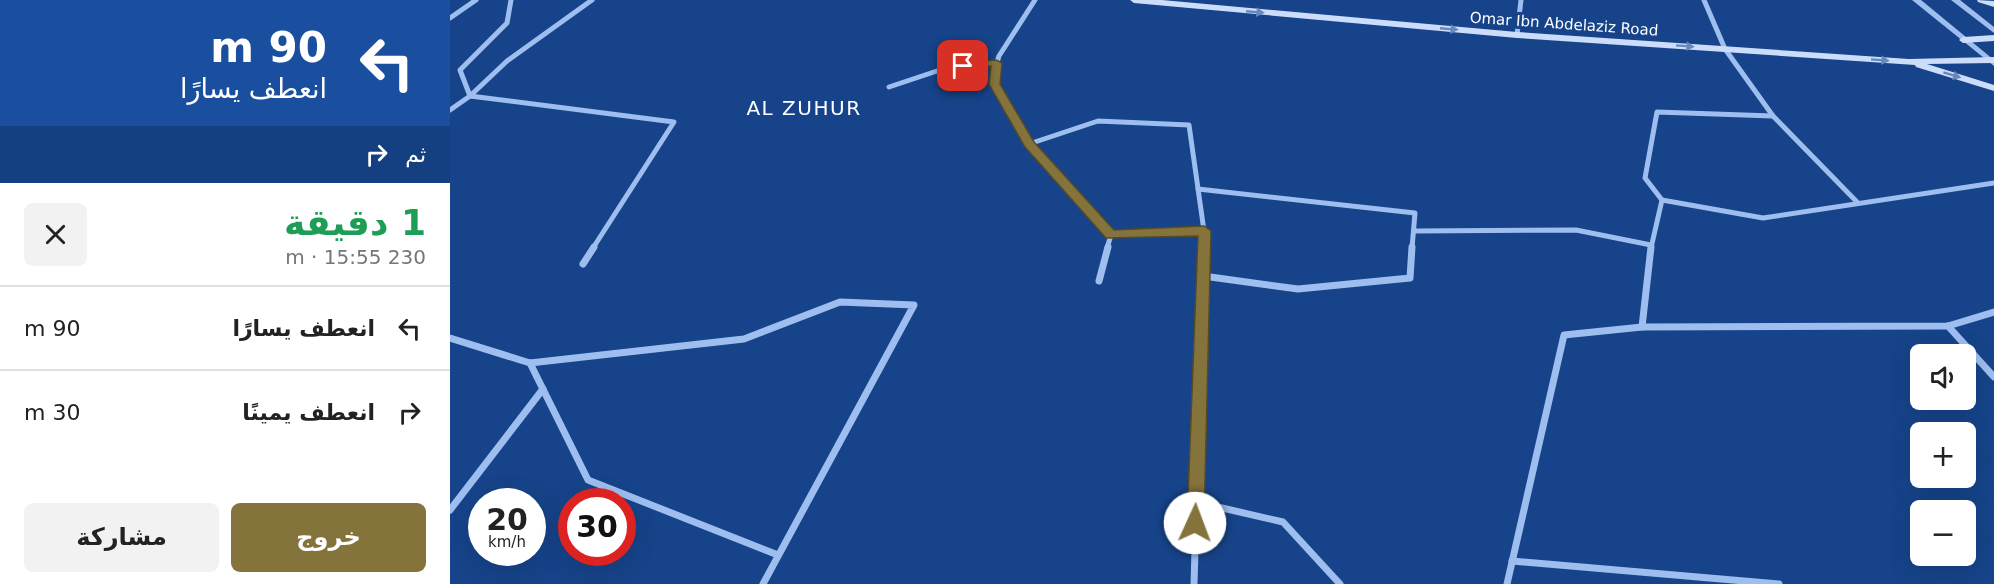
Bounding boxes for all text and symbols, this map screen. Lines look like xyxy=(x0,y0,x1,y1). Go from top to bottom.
one-way arrow xyxy=(1245,7,1264,17)
street label: Omar Ibn Abdelaziz Road xyxy=(1469,8,1659,40)
text: 90 m xyxy=(210,23,327,72)
icon: left xyxy=(348,24,426,102)
one-way arrow xyxy=(1439,24,1458,34)
pin xyxy=(937,40,988,91)
one-way arrow xyxy=(1676,41,1695,51)
icon: arrive xyxy=(946,49,979,82)
one-way arrow xyxy=(1870,55,1889,65)
one-way arrow xyxy=(1943,71,1961,80)
text: انعطف يسارًا xyxy=(180,73,327,104)
district label: AL ZUHUR xyxy=(746,96,862,120)
icon: right xyxy=(360,138,393,171)
text: ثم xyxy=(405,142,426,167)
text: 1 دقيقة xyxy=(284,202,426,243)
button: close xyxy=(24,203,87,266)
text: 230 m · 15:55 xyxy=(285,245,426,269)
icon: left xyxy=(393,312,426,345)
text: 90 m xyxy=(24,316,80,341)
text: انعطف يسارًا xyxy=(232,316,375,341)
map controls xyxy=(1910,344,1976,566)
button: sound xyxy=(1910,344,1976,410)
icon: right xyxy=(393,396,426,429)
text: 30 m xyxy=(24,400,80,425)
text: انعطف يمينًا xyxy=(242,400,375,425)
button: + xyxy=(1910,422,1976,488)
speed limit sign: 30 xyxy=(558,488,636,566)
position arrow xyxy=(1163,491,1227,555)
button: − xyxy=(1910,500,1976,566)
text: 20 xyxy=(486,502,528,537)
button: مشاركة xyxy=(24,503,219,572)
button: خروج xyxy=(231,503,426,572)
text: km/h xyxy=(488,533,526,551)

